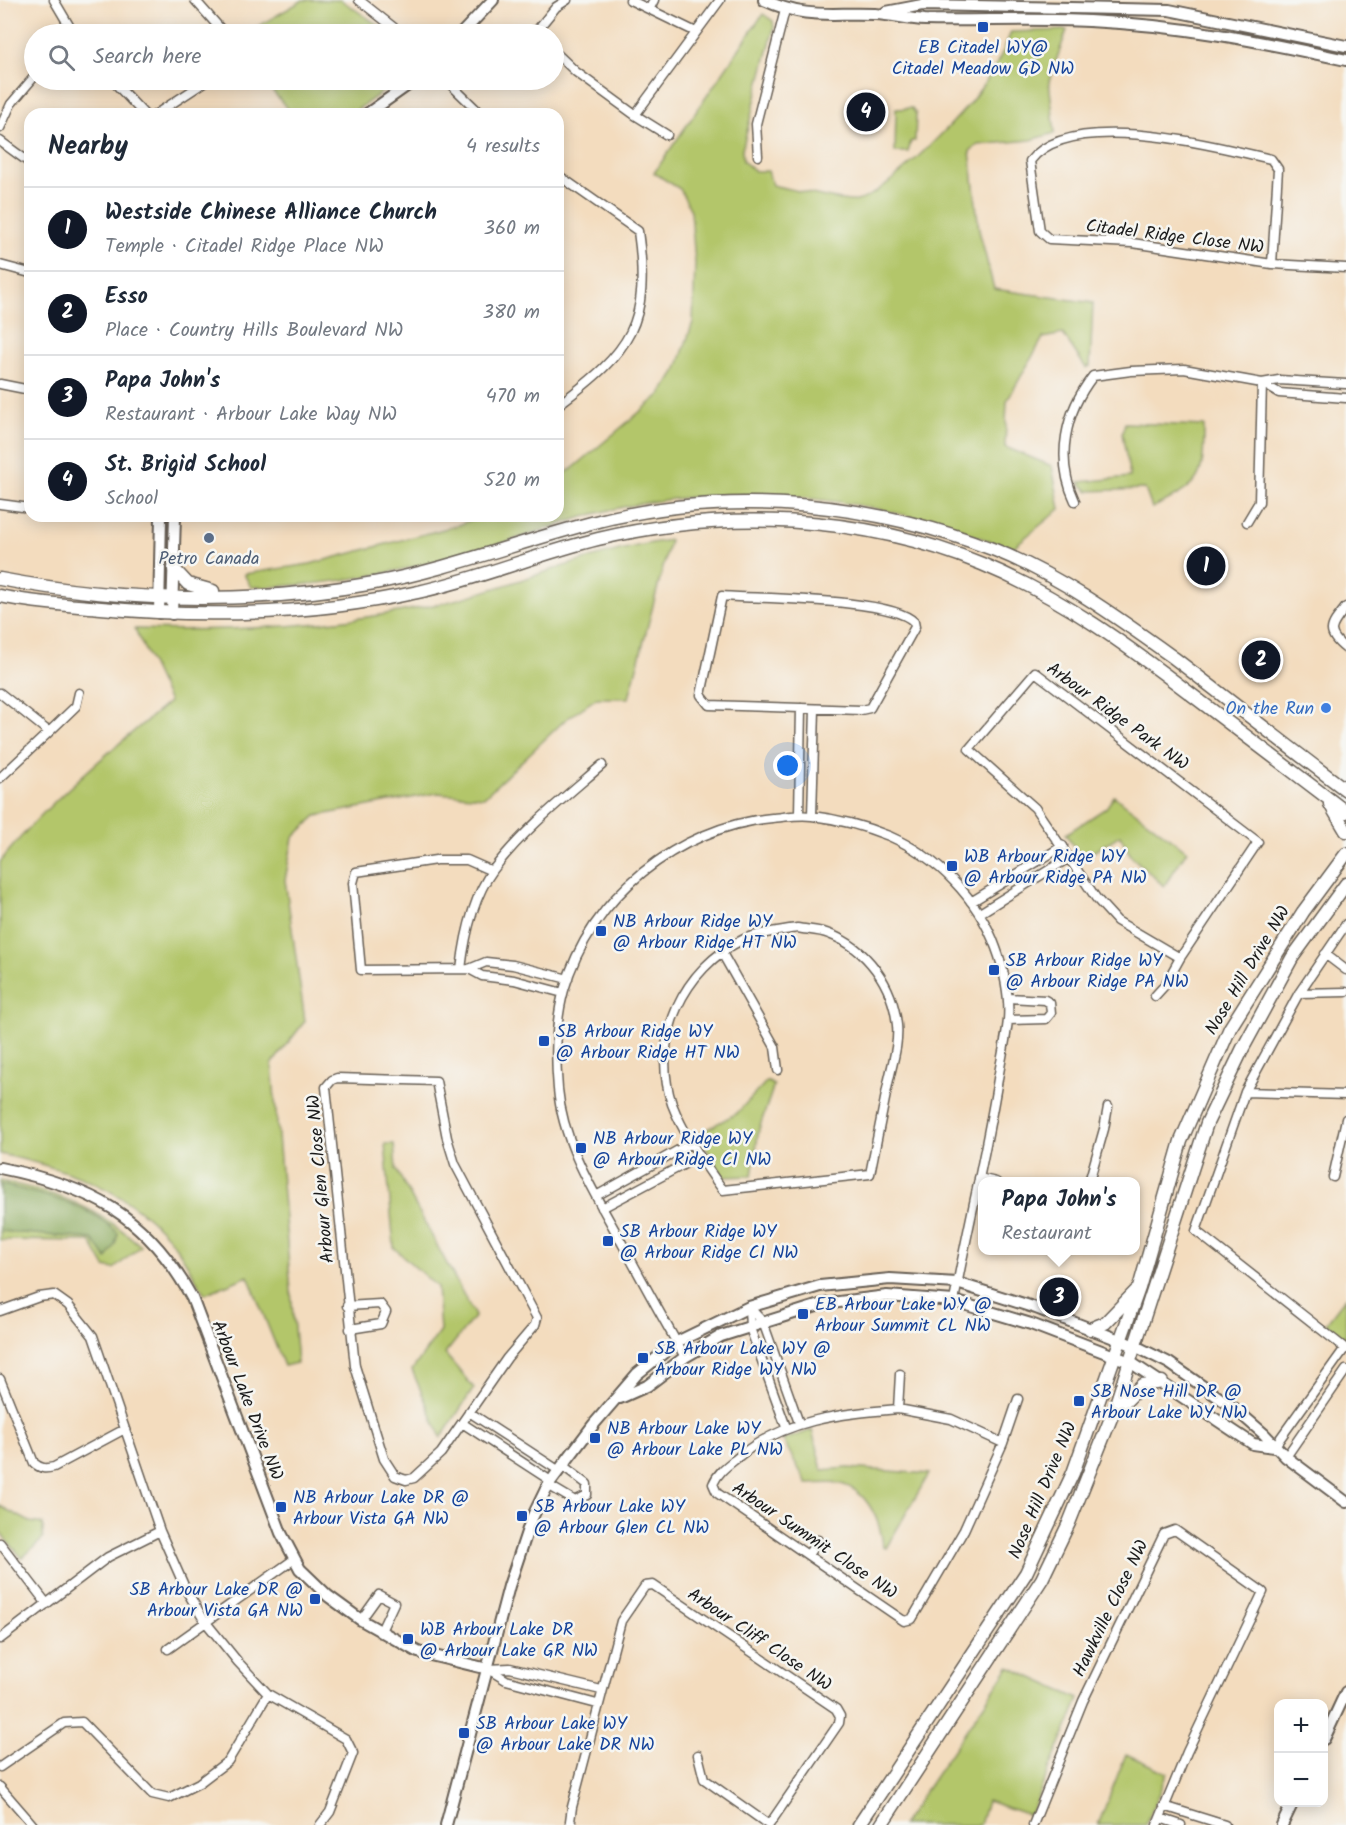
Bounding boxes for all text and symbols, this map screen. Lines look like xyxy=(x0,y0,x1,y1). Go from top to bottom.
marker: EB Citadel WY@ Citadel Meadow GD NW xyxy=(976,20,990,34)
search box xyxy=(24,24,564,90)
place label: EB Citadel WY@ Citadel Meadow GD NW xyxy=(892,34,1074,84)
text: Search here xyxy=(93,40,201,75)
icon: search xyxy=(45,41,78,74)
pin: 4 xyxy=(846,90,886,134)
text: Nearby xyxy=(48,126,128,168)
text: 4 results xyxy=(466,131,540,163)
text: Westside Chinese Alliance Church xyxy=(105,196,437,231)
street label: Citadel Ridge Close NW xyxy=(1084,212,1266,263)
text: 1 xyxy=(64,213,71,245)
text: 360 m xyxy=(484,213,540,245)
text: Temple · Citadel Ridge Place NW xyxy=(105,231,384,263)
text: Esso xyxy=(105,280,148,315)
text: 2 xyxy=(62,297,73,329)
text: 380 m xyxy=(483,297,540,329)
text: Place · Country Hills Boulevard NW xyxy=(105,315,403,347)
text: Papa John's xyxy=(105,364,220,399)
text: 3 xyxy=(62,381,73,413)
text: 470 m xyxy=(486,381,540,413)
text: Restaurant · Arbour Lake Way NW xyxy=(105,399,397,431)
text: St. Brigid School xyxy=(105,448,266,483)
text: 4 xyxy=(62,465,73,497)
text: 520 m xyxy=(484,465,540,497)
text: School xyxy=(105,483,158,515)
marker: Petro Canada xyxy=(202,531,216,545)
pin: 1 xyxy=(1186,544,1226,588)
place label: Petro Canada xyxy=(159,545,259,574)
pin: 2 xyxy=(1242,638,1280,682)
street label: Arbour Ridge Park NW xyxy=(1040,655,1194,779)
place label: On the Run xyxy=(1225,695,1314,724)
marker: On the Run xyxy=(1319,701,1333,715)
your location xyxy=(773,751,802,780)
place label: WB Arbour Ridge WY @ Arbour Ridge PA NW xyxy=(964,843,1147,893)
marker: WB Arbour Ridge WY @ Arbour Ridge PA NW xyxy=(945,859,959,873)
street label: Nose Hill Drive NW xyxy=(1198,900,1299,1041)
place label: NB Arbour Ridge WY @ Arbour Ridge HT NW xyxy=(613,908,797,958)
marker: NB Arbour Ridge WY @ Arbour Ridge HT NW xyxy=(594,924,608,938)
place label: SB Arbour Ridge WY @ Arbour Ridge PA NW xyxy=(1006,947,1189,997)
marker: SB Arbour Ridge WY @ Arbour Ridge PA NW xyxy=(987,963,1001,977)
place label: SB Arbour Ridge WY @ Arbour Ridge HT NW xyxy=(556,1018,740,1068)
marker: SB Arbour Ridge WY @ Arbour Ridge HT NW xyxy=(537,1034,551,1048)
street label: Arbour Glen Close NW xyxy=(300,1093,343,1264)
place label: NB Arbour Ridge WY @ Arbour Ridge CI NW xyxy=(593,1125,771,1175)
marker: NB Arbour Ridge WY @ Arbour Ridge CI NW xyxy=(574,1141,588,1155)
popup xyxy=(978,1177,1140,1255)
text: Papa John's xyxy=(1001,1183,1117,1218)
place label: SB Arbour Ridge WY @ Arbour Ridge CI NW xyxy=(620,1218,798,1268)
text: Restaurant xyxy=(1001,1218,1092,1250)
marker: SB Arbour Ridge WY @ Arbour Ridge CI NW xyxy=(601,1234,615,1248)
pin: 3 xyxy=(1040,1274,1078,1320)
place label: EB Arbour Lake WY @ Arbour Summit CL NW xyxy=(815,1291,992,1341)
marker: EB Arbour Lake WY @ Arbour Summit CL NW xyxy=(796,1307,810,1321)
street label: Arbour Lake Drive NW xyxy=(203,1316,290,1485)
place label: SB Arbour Lake WY @ Arbour Ridge WY NW xyxy=(655,1335,831,1385)
marker: SB Arbour Lake WY @ Arbour Ridge WY NW xyxy=(636,1351,650,1365)
place label: SB Nose Hill DR @ Arbour Lake WY NW xyxy=(1091,1378,1247,1428)
marker: SB Nose Hill DR @ Arbour Lake WY NW xyxy=(1072,1394,1086,1408)
place label: NB Arbour Lake WY @ Arbour Lake PL NW xyxy=(607,1415,783,1465)
street label: Nose Hill Drive NW xyxy=(1001,1417,1085,1564)
marker: NB Arbour Lake WY @ Arbour Lake PL NW xyxy=(588,1431,602,1445)
street label: Arbour Summit Close NW xyxy=(726,1475,903,1608)
place label: NB Arbour Lake DR @ Arbour Vista GA NW xyxy=(293,1484,469,1534)
place label: SB Arbour Lake WY @ Arbour Glen CL NW xyxy=(534,1493,709,1543)
marker: NB Arbour Lake DR @ Arbour Vista GA NW xyxy=(274,1500,288,1514)
marker: SB Arbour Lake WY @ Arbour Glen CL NW xyxy=(515,1509,529,1523)
street label: Hawkville Close NW xyxy=(1066,1535,1157,1682)
place label: SB Arbour Lake DR @ Arbour Vista GA NW xyxy=(130,1576,303,1626)
street label: Arbour Cliff Close NW xyxy=(681,1581,837,1700)
marker: SB Arbour Lake DR @ Arbour Vista GA NW xyxy=(308,1592,322,1606)
place label: WB Arbour Lake DR @ Arbour Lake GR NW xyxy=(420,1616,598,1666)
marker: WB Arbour Lake DR @ Arbour Lake GR NW xyxy=(401,1632,415,1646)
map controls xyxy=(1274,1699,1328,1807)
button: + xyxy=(1274,1699,1328,1753)
place label: SB Arbour Lake WY @ Arbour Lake DR NW xyxy=(476,1710,655,1760)
marker: SB Arbour Lake WY @ Arbour Lake DR NW xyxy=(457,1726,471,1740)
button: − xyxy=(1274,1753,1328,1807)

